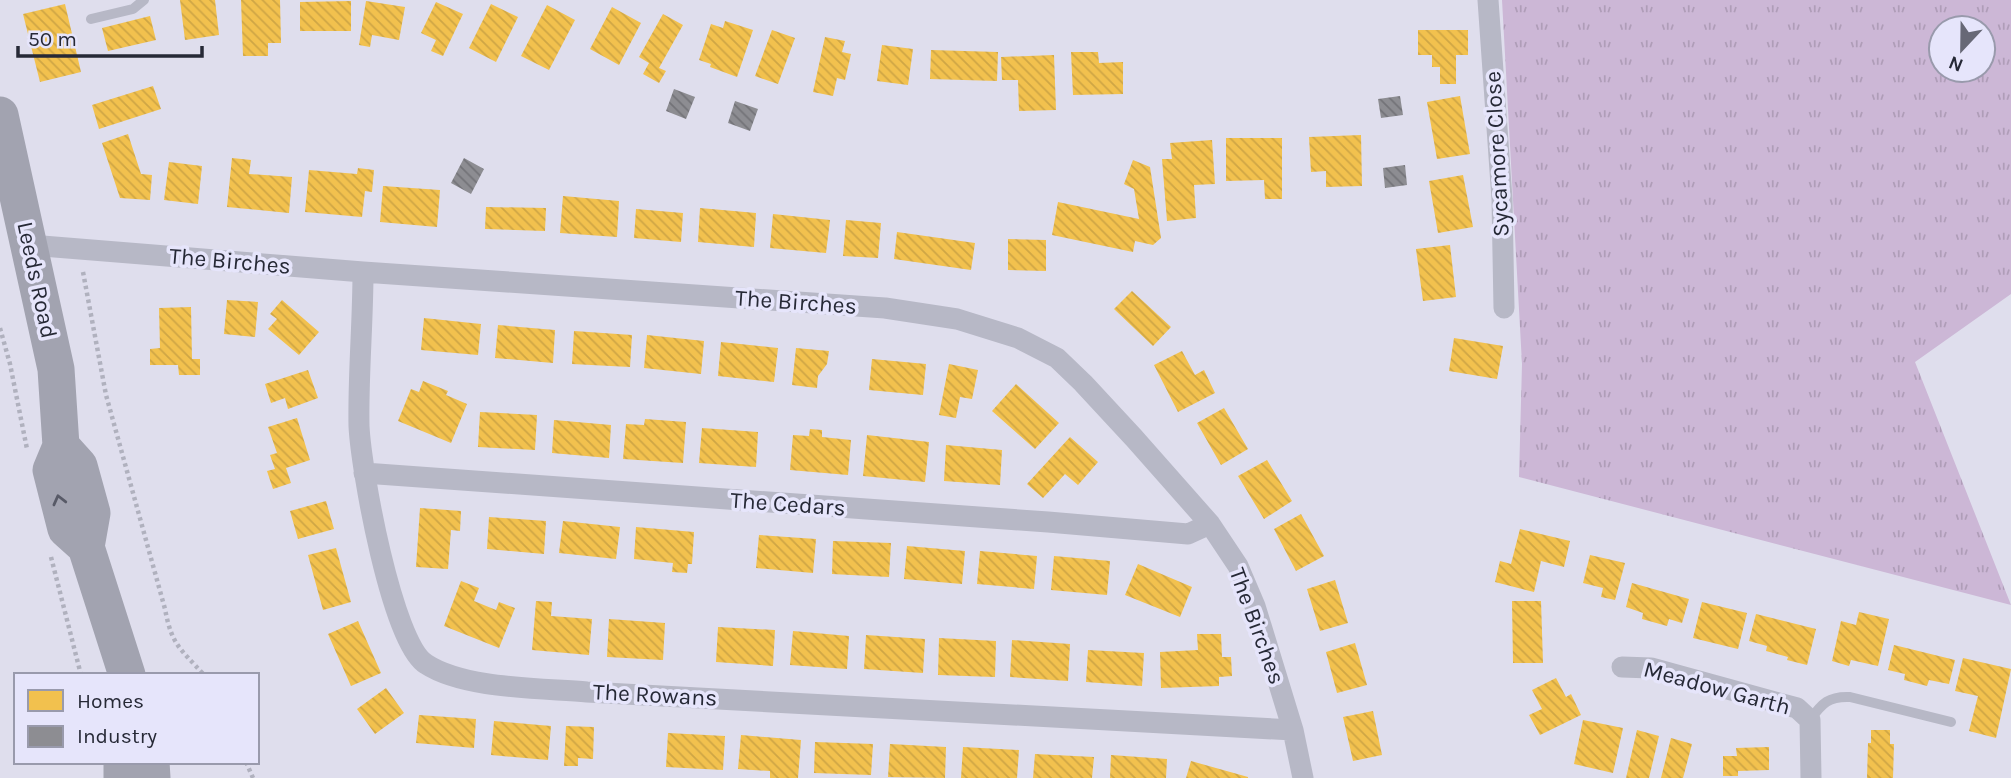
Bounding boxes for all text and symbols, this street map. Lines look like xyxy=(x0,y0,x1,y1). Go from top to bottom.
scale bar xyxy=(18,14,201,58)
north arrow xyxy=(1927,14,1997,84)
text: 50 m xyxy=(28,27,77,51)
text: N xyxy=(1946,51,1966,77)
street label: Sycamore Close xyxy=(1479,70,1515,238)
street label: Leeds Road xyxy=(11,219,63,341)
street label: The Birches xyxy=(168,242,292,280)
street label: The Birches xyxy=(734,284,858,320)
street label: The Cedars xyxy=(730,487,846,521)
one-way arrow xyxy=(53,494,67,506)
street label: The Birches xyxy=(1223,564,1291,688)
street label: Meadow Garth xyxy=(1641,655,1793,721)
legend xyxy=(14,673,259,764)
street label: The Rowans xyxy=(592,678,718,712)
text: Homes xyxy=(77,689,144,713)
text: Industry xyxy=(77,724,157,748)

